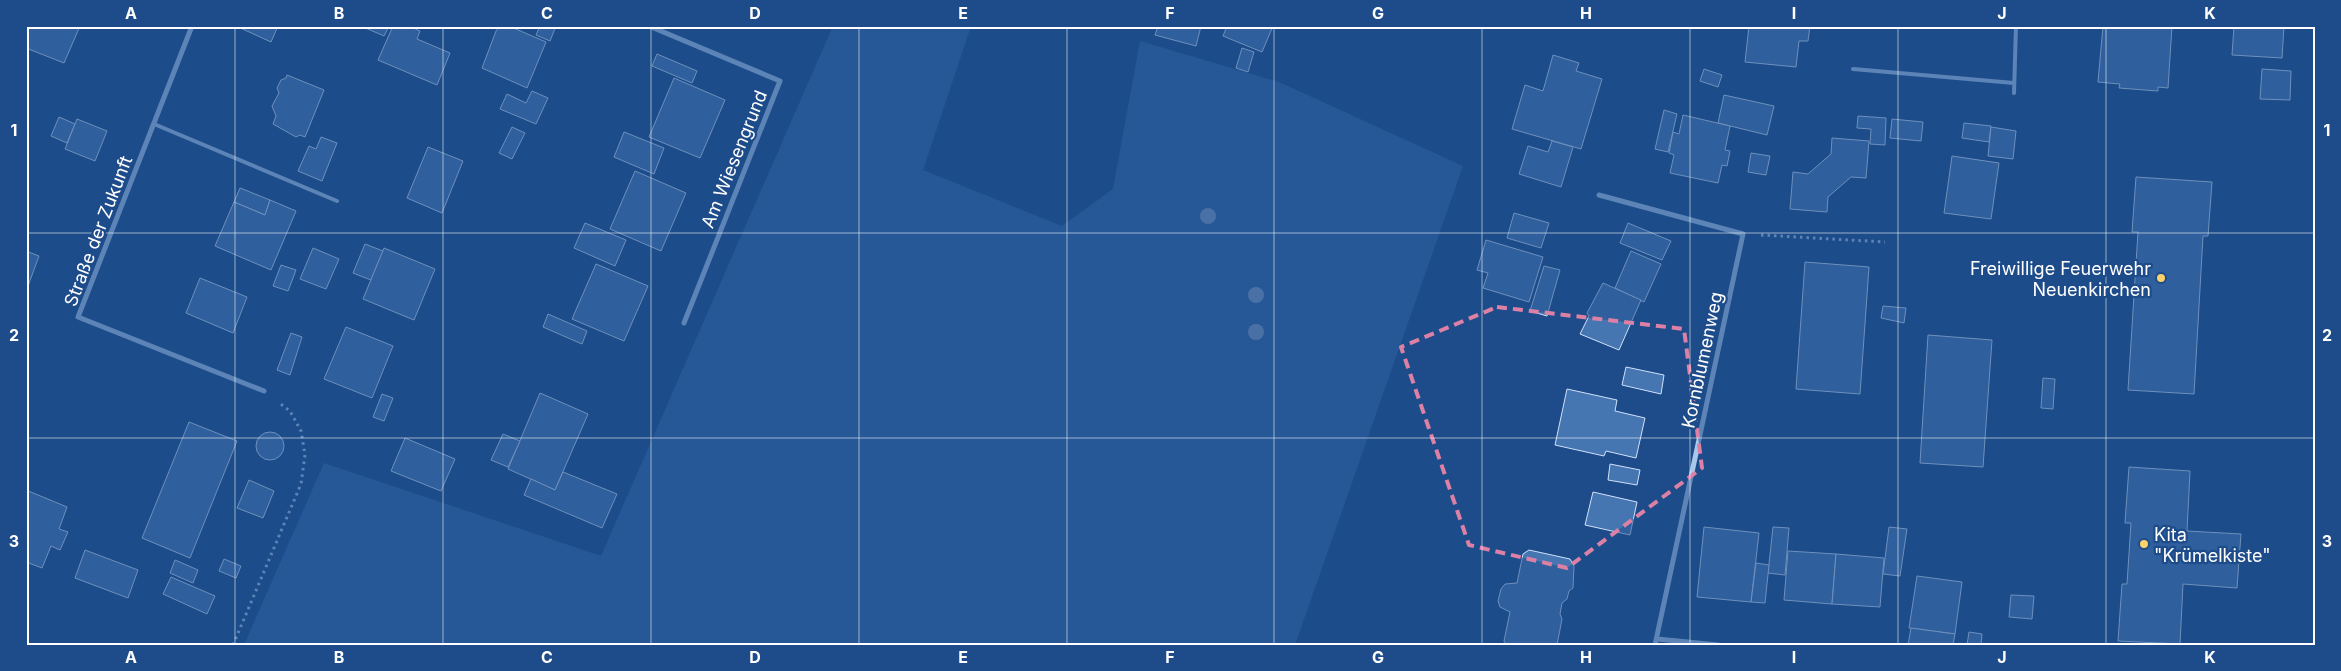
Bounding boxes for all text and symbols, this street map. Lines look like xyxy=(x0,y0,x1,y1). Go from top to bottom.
text: A xyxy=(125,3,137,23)
text: B xyxy=(334,3,344,23)
text: C xyxy=(541,3,553,23)
text: D xyxy=(749,3,761,23)
text: E xyxy=(958,3,968,23)
text: F xyxy=(1165,3,1175,23)
text: G xyxy=(1372,3,1384,23)
text: H xyxy=(1580,3,1592,23)
text: I xyxy=(1792,3,1796,23)
text: J xyxy=(1997,3,2007,23)
text: K xyxy=(2204,3,2216,23)
street label: Am Wiesengrund xyxy=(697,87,771,231)
text: 1 xyxy=(11,120,17,140)
text: 1 xyxy=(2324,120,2330,140)
street label: Straße der Zukunft xyxy=(60,153,136,309)
place label: Freiwillige Feuerwehr Neuenkirchen xyxy=(1970,258,2151,300)
marker: Freiwillige Feuerwehr Neuenkirchen xyxy=(2155,272,2167,284)
street label: Kornblumenweg xyxy=(1677,290,1727,430)
text: 2 xyxy=(9,325,19,345)
text: 2 xyxy=(2322,325,2332,345)
place label: Kita "Krümelkiste" xyxy=(2154,524,2271,566)
text: 3 xyxy=(9,531,19,551)
text: 3 xyxy=(2322,531,2332,551)
marker: Kita "Krümelkiste" xyxy=(2138,538,2150,550)
text: A xyxy=(125,647,137,667)
text: B xyxy=(334,647,344,667)
text: C xyxy=(541,647,553,667)
text: D xyxy=(749,647,761,667)
text: E xyxy=(958,647,968,667)
text: F xyxy=(1165,647,1175,667)
text: G xyxy=(1372,647,1384,667)
text: H xyxy=(1580,647,1592,667)
text: I xyxy=(1792,647,1796,667)
text: J xyxy=(1997,647,2007,667)
text: K xyxy=(2204,647,2216,667)

